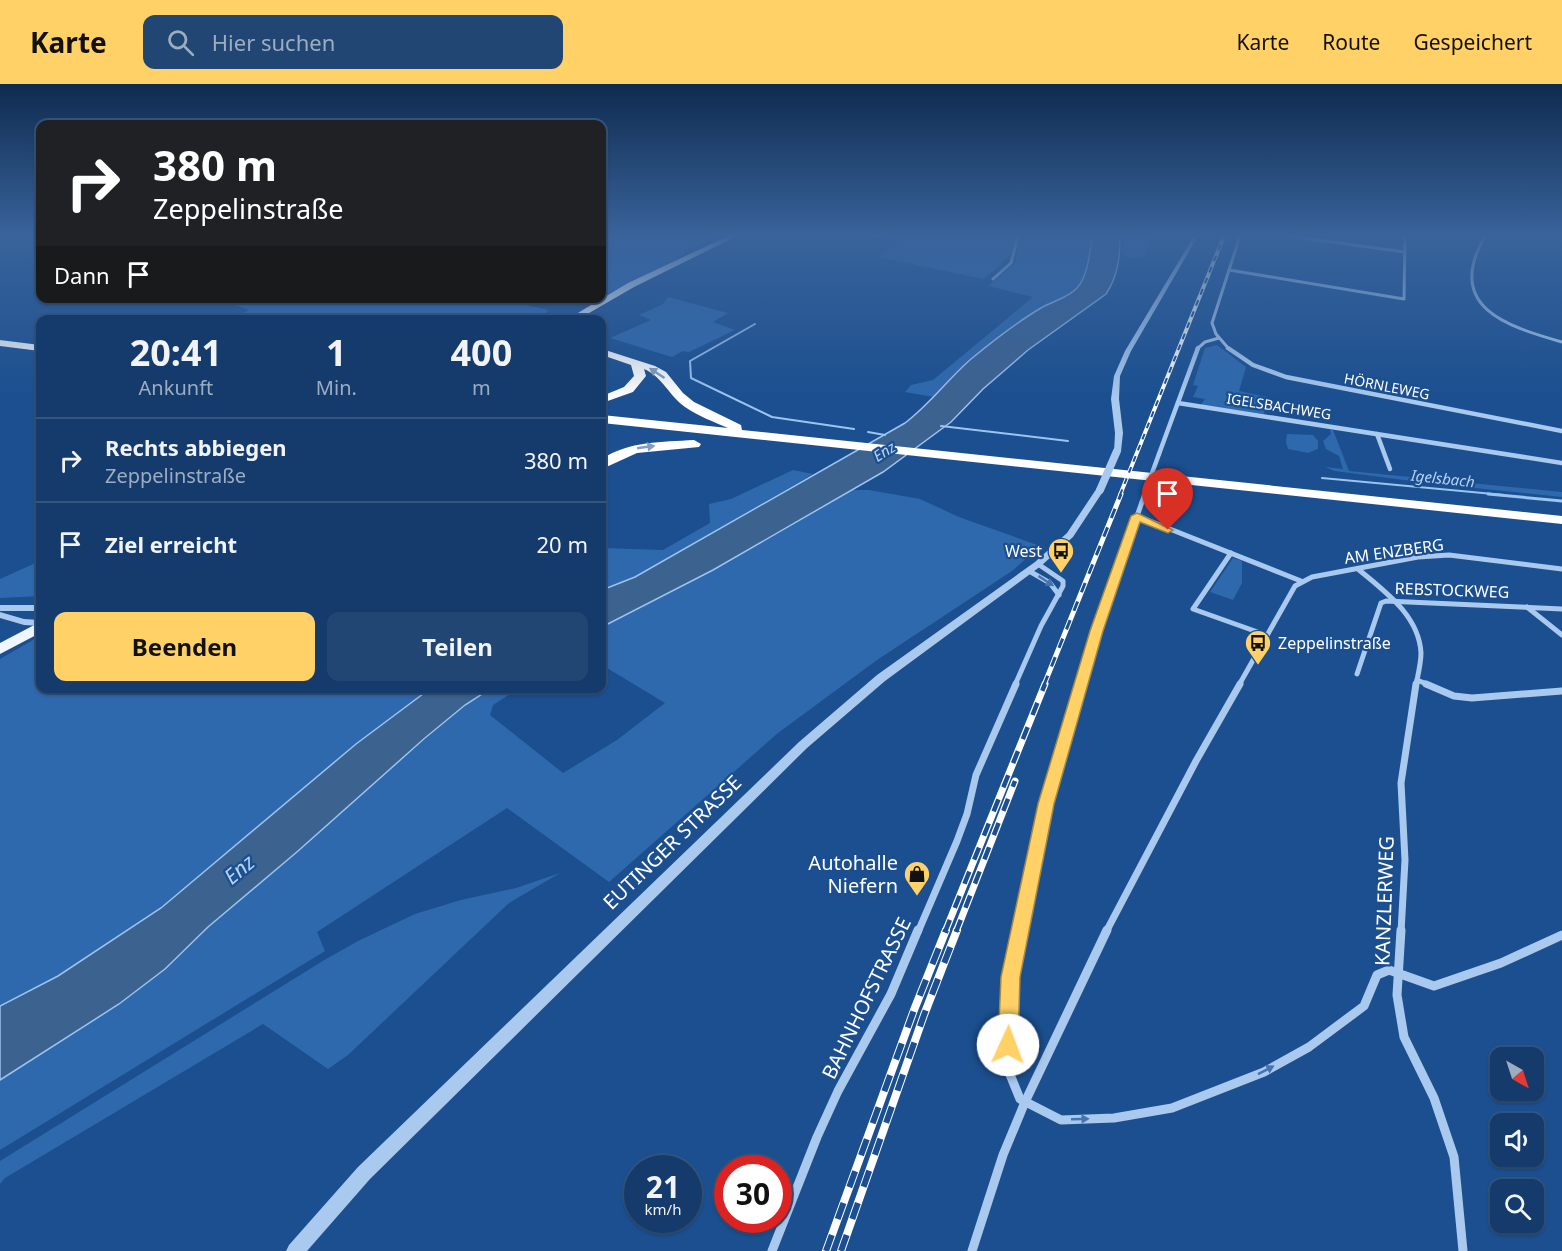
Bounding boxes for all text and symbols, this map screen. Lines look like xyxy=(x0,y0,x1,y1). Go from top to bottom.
search box xyxy=(143,15,563,69)
text: Karte xyxy=(30,23,107,61)
icon: search xyxy=(164,26,197,59)
text: Hier suchen xyxy=(212,27,335,57)
text: Karte xyxy=(1236,28,1289,56)
text: Route xyxy=(1322,28,1380,56)
text: Gespeichert xyxy=(1413,28,1532,56)
text: 380 m xyxy=(153,136,277,193)
icon: right xyxy=(54,144,132,222)
text: Zeppelinstraße xyxy=(153,190,343,227)
icon: arrive xyxy=(122,258,155,291)
text: Dann xyxy=(54,260,110,290)
text: 20:41 xyxy=(130,328,222,377)
text: 1 xyxy=(326,328,347,377)
text: 400 xyxy=(451,328,512,377)
one-way arrow xyxy=(650,367,666,379)
street label: HÖRNLEWEG xyxy=(1343,368,1431,404)
text: Ankunft xyxy=(139,374,213,401)
text: Min. xyxy=(316,374,357,401)
text: m xyxy=(472,374,491,401)
street label: IGELSBACHWEG xyxy=(1225,388,1333,424)
text: Rechts abbiegen xyxy=(105,432,287,462)
water label: Enz xyxy=(869,436,899,466)
one-way arrow xyxy=(637,442,656,451)
icon: right xyxy=(54,444,87,477)
text: 380 m xyxy=(524,445,588,475)
text: Zeppelinstraße xyxy=(105,462,246,489)
water label: Igelsbach xyxy=(1409,465,1476,491)
pin xyxy=(1142,468,1193,530)
icon: arrive xyxy=(1151,477,1184,510)
icon: arrive xyxy=(54,528,87,561)
text: Ziel erreicht xyxy=(105,529,237,559)
text: 20 m xyxy=(537,529,588,559)
street label: AM ENZBERG xyxy=(1343,533,1445,569)
bus stop icon: West xyxy=(1046,536,1076,574)
place label: West xyxy=(1005,540,1042,562)
one-way arrow xyxy=(1038,575,1054,586)
street label: REBSTOCKWEG xyxy=(1394,577,1510,603)
button: Beenden xyxy=(54,612,315,681)
button: Teilen xyxy=(327,612,588,681)
bus stop icon: Zeppelinstraße xyxy=(1243,628,1273,666)
place label: Zeppelinstraße xyxy=(1278,632,1391,654)
street label: EUTINGER STRASSE xyxy=(597,769,747,915)
street label: KANZLERWEG xyxy=(1368,836,1400,966)
water label: Enz xyxy=(218,847,261,890)
place label: Autohalle Niefern xyxy=(808,849,898,899)
shop icon: Autohalle Niefern xyxy=(902,859,932,897)
street label: BAHNHOFSTRASSE xyxy=(815,913,917,1083)
position arrow xyxy=(976,1013,1040,1077)
north arrow xyxy=(1490,1047,1544,1101)
map controls xyxy=(1490,1047,1544,1233)
one-way arrow xyxy=(1258,1065,1275,1075)
button: sound xyxy=(1490,1113,1544,1167)
one-way arrow xyxy=(1070,1114,1089,1124)
speed limit sign: 30 xyxy=(714,1155,792,1233)
text: 21 xyxy=(646,1166,680,1207)
button: search xyxy=(1490,1179,1544,1233)
text: km/h xyxy=(645,1199,681,1219)

